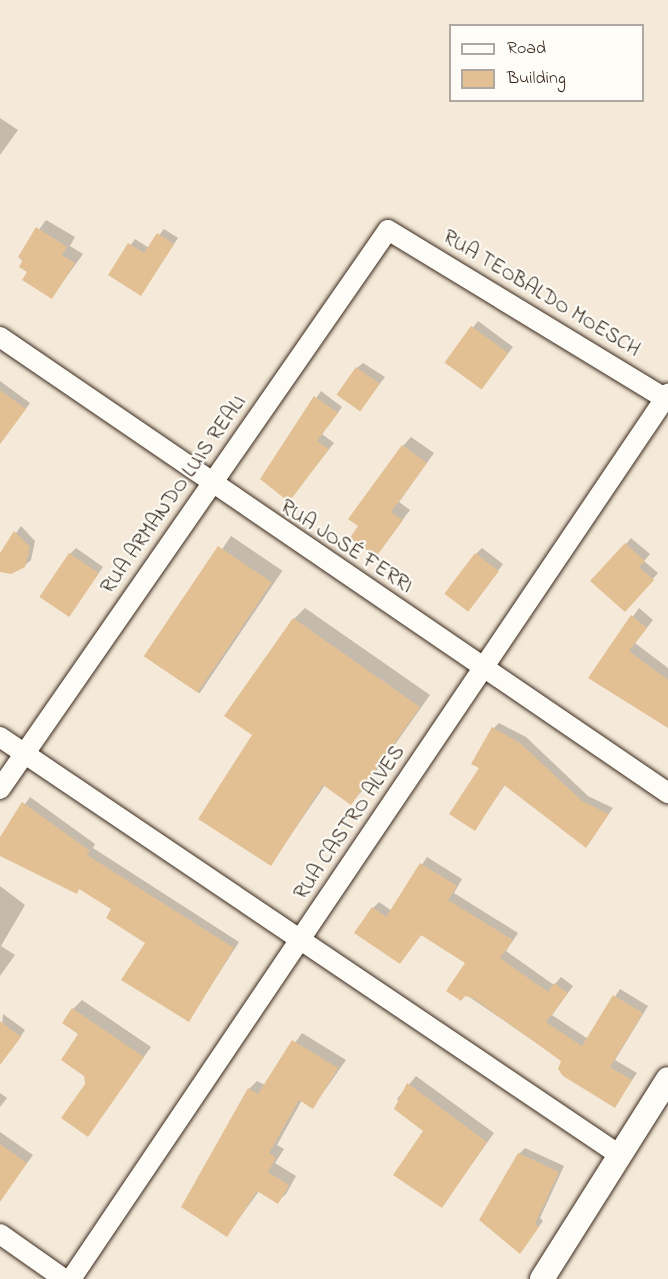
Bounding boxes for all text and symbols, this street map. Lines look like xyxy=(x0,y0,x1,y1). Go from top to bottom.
legend xyxy=(449,24,644,102)
text: Road xyxy=(507,36,546,62)
text: Building xyxy=(507,66,566,92)
street label: RUA TEOBALDO MOESCH xyxy=(438,225,644,363)
street label: RUA ARMANDO LUIS REALI xyxy=(96,391,252,599)
street label: RUA JOSÉ FERRI xyxy=(275,495,417,599)
street label: RUA CASTRO ALVES xyxy=(289,741,411,905)

